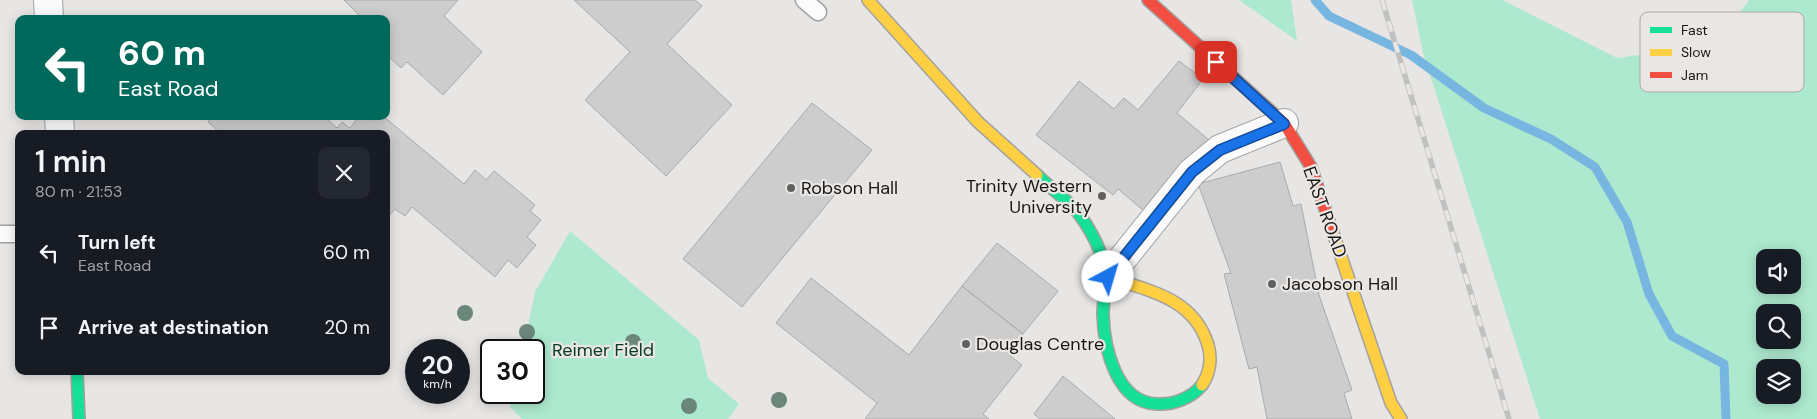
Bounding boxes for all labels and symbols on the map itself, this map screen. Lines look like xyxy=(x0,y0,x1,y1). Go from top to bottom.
legend xyxy=(1640,12,1804,92)
text: Fast xyxy=(1681,21,1708,39)
pin xyxy=(1195,41,1237,83)
text: Slow xyxy=(1681,43,1711,61)
text: Jam xyxy=(1681,66,1708,84)
street label: EAST ROAD xyxy=(1297,163,1353,261)
place label: Trinity Western University xyxy=(966,174,1092,219)
place label: Robson Hall xyxy=(801,176,898,200)
marker: Robson Hall xyxy=(785,182,797,194)
marker: Trinity Western University xyxy=(1096,190,1108,202)
position arrow xyxy=(1081,250,1133,302)
place label: Jacobson Hall xyxy=(1282,272,1398,296)
marker: Jacobson Hall xyxy=(1266,278,1278,290)
place label: Douglas Centre xyxy=(976,332,1104,356)
park label: Reimer Field xyxy=(552,338,654,362)
marker: Douglas Centre xyxy=(960,338,972,350)
speed limit sign: 30 xyxy=(480,339,545,404)

